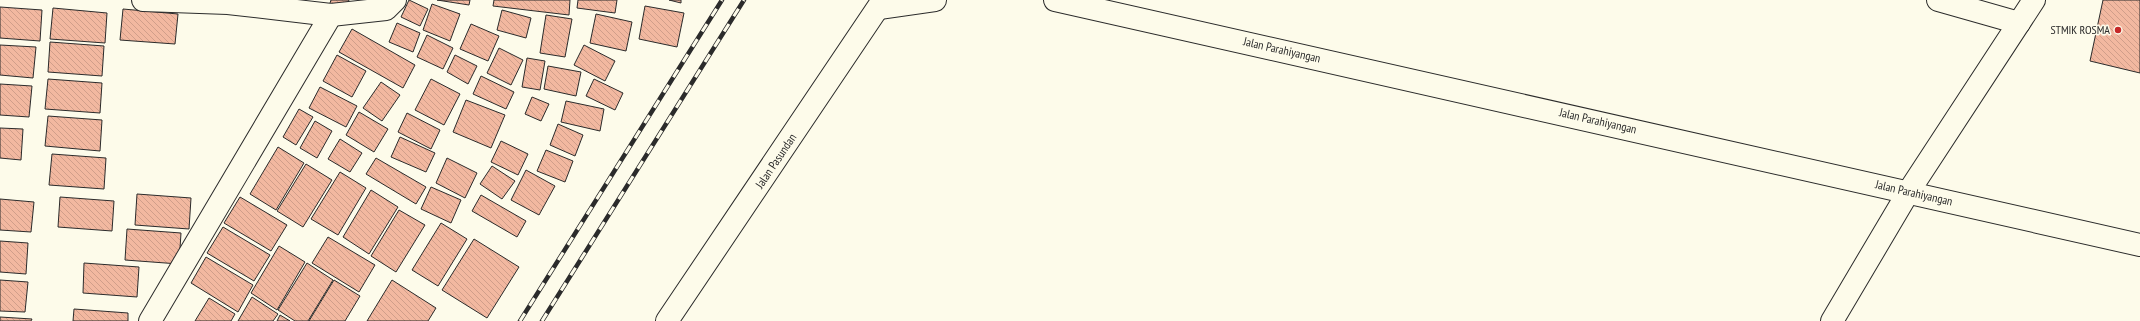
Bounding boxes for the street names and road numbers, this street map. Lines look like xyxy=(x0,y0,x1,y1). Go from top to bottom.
street label: Jalan Parahiyangan xyxy=(1241,33,1322,66)
street label: Jalan Parahiyangan xyxy=(1557,104,1638,137)
street label: Jalan Pasundan xyxy=(751,130,799,192)
street label: Jalan Parahiyangan xyxy=(1873,176,1954,209)

